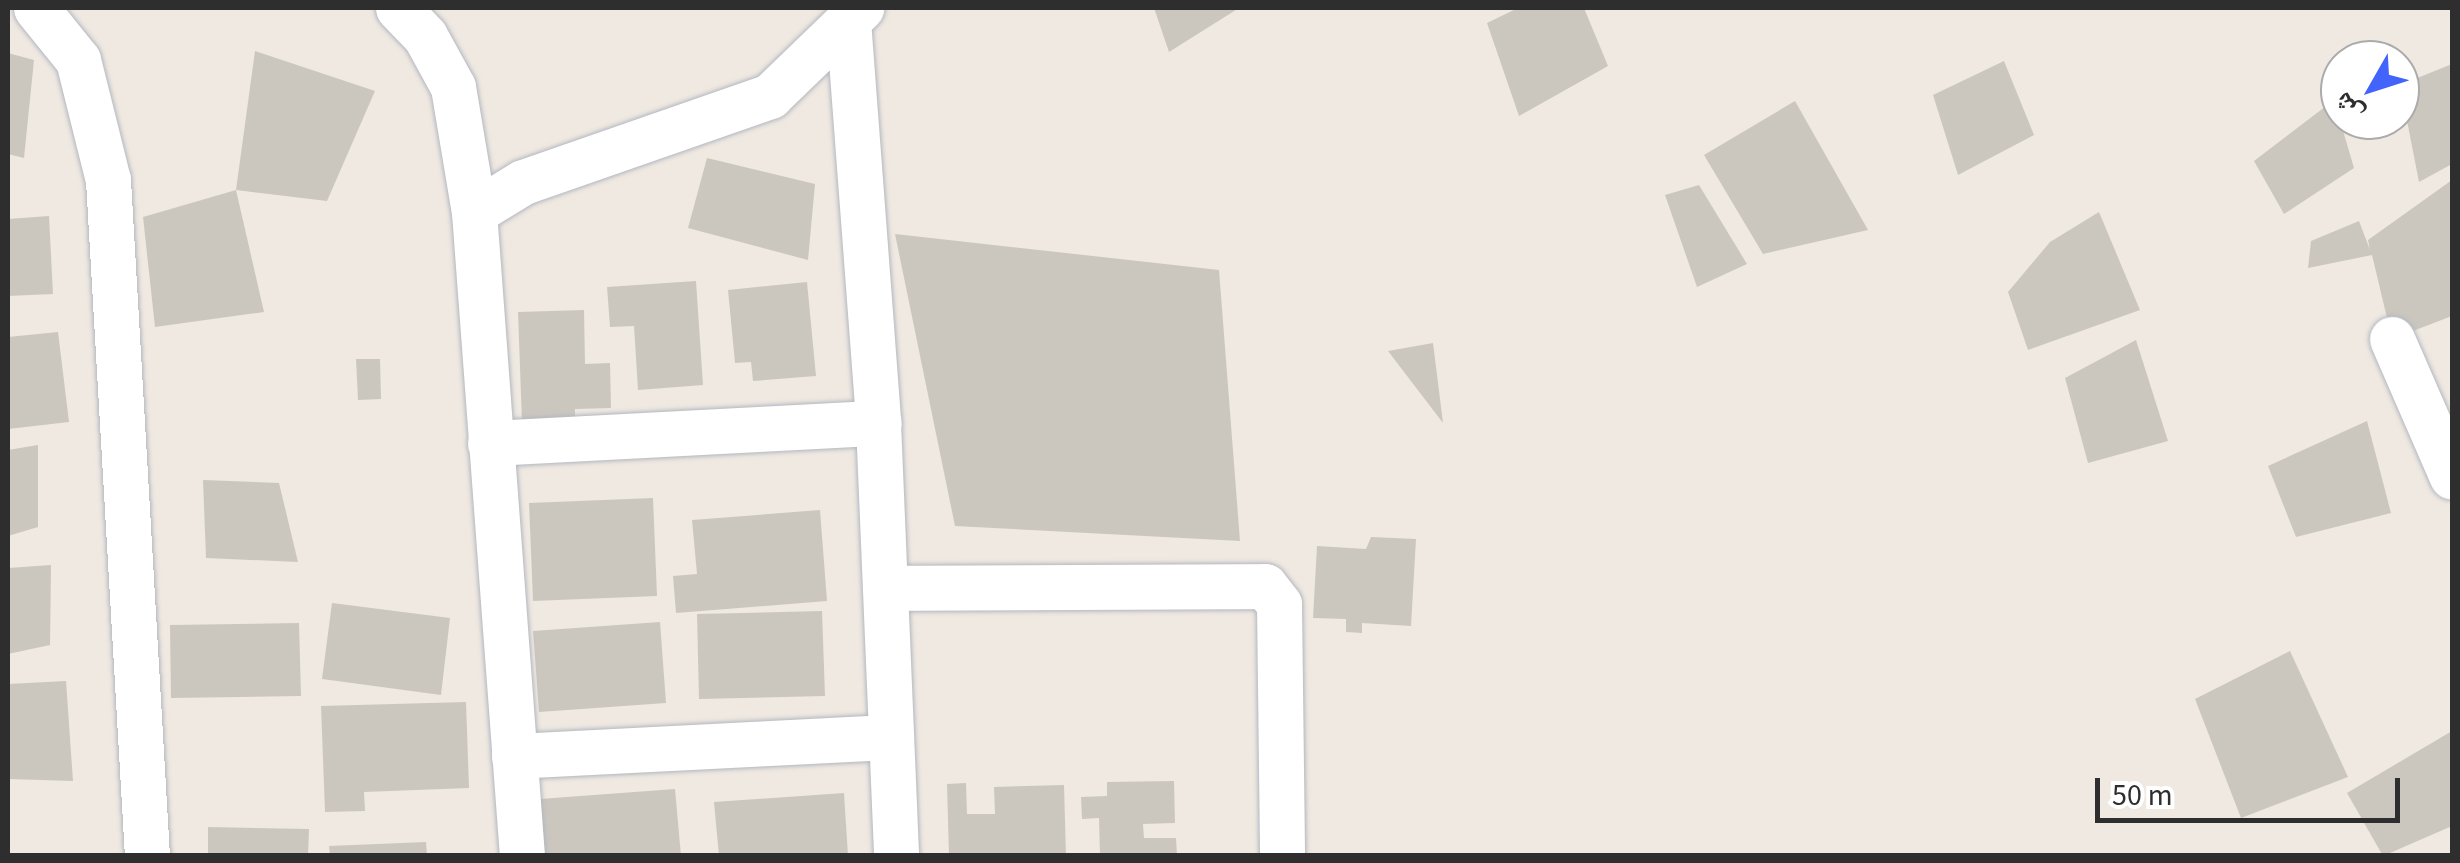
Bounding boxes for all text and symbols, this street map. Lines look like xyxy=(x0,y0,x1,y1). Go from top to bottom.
north arrow xyxy=(2320,40,2420,140)
text: ش xyxy=(2323,83,2373,132)
scale bar xyxy=(2100,758,2405,820)
text: 50 m xyxy=(2112,774,2173,817)

